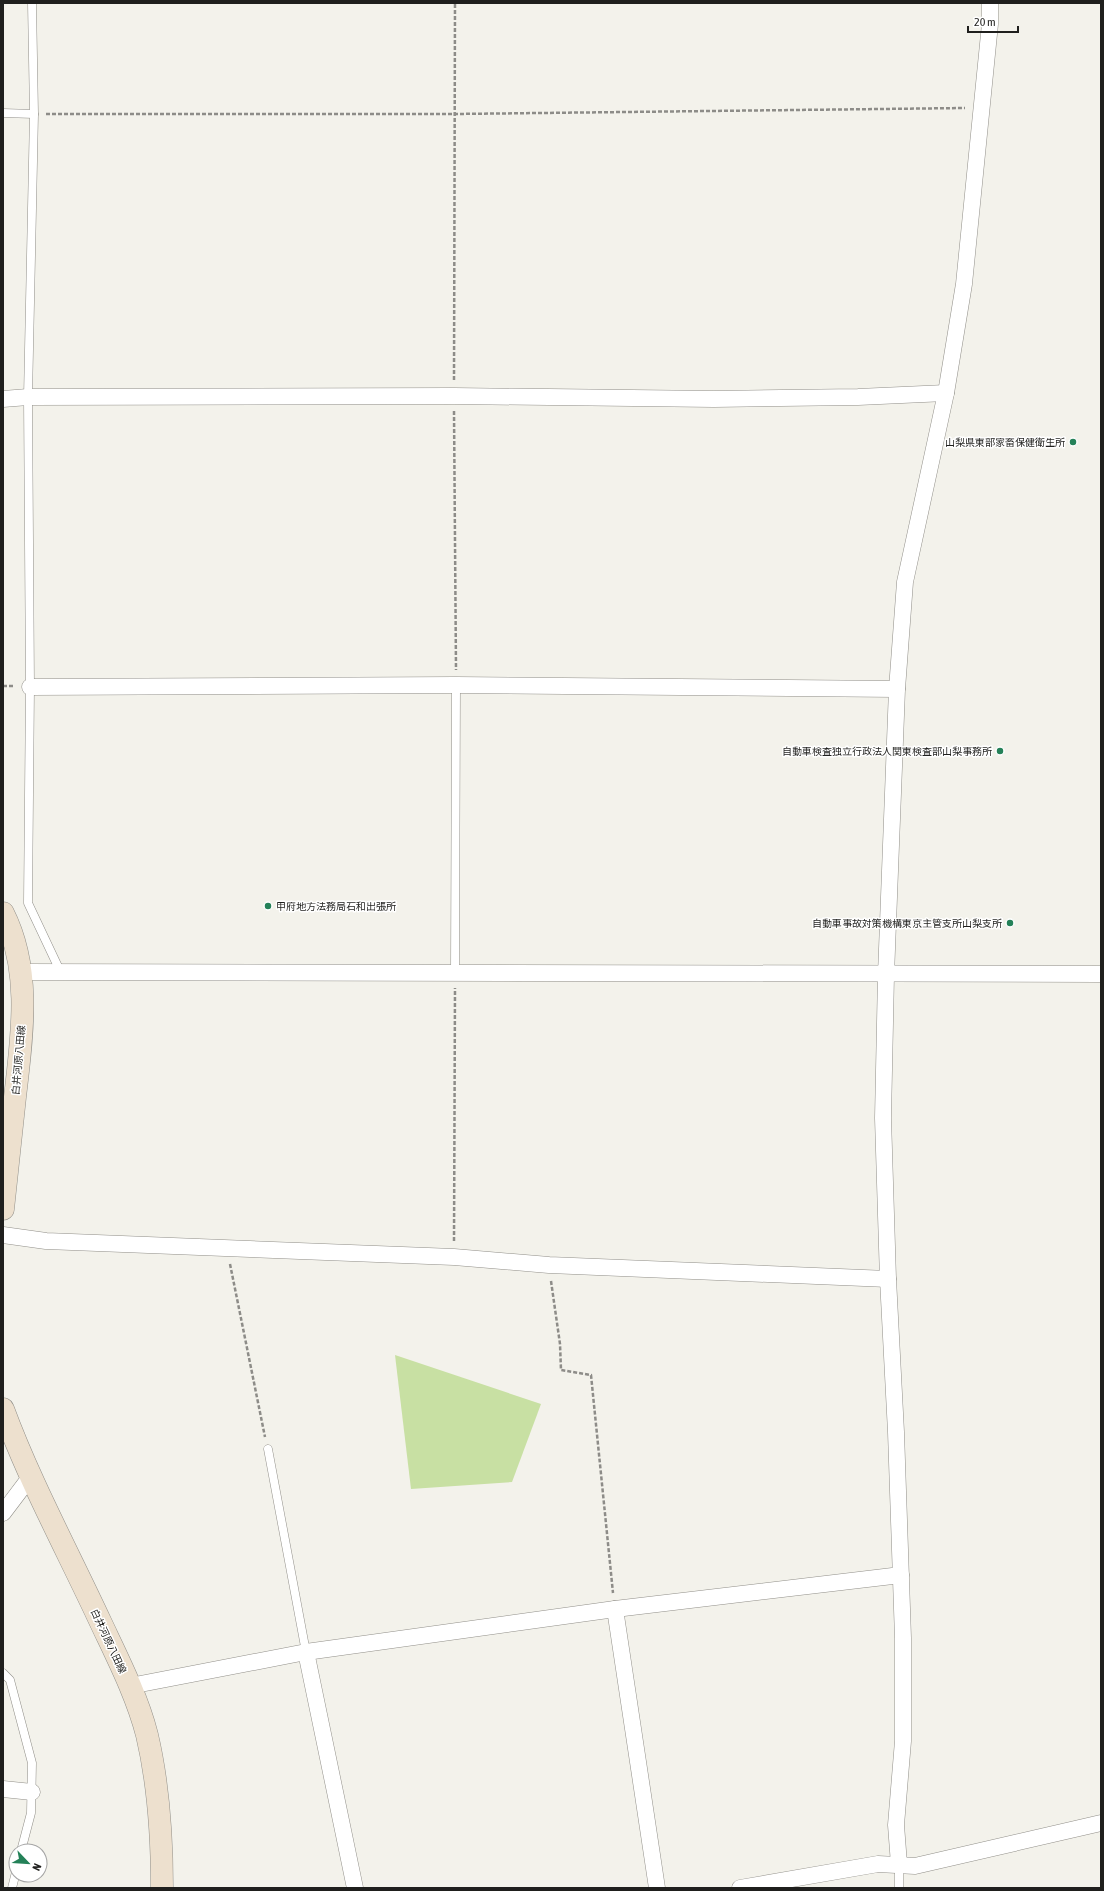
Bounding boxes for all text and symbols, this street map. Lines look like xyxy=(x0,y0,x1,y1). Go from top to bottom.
scale bar xyxy=(968,8,1018,34)
text: 20 m xyxy=(974,15,996,29)
place label: 山梨県東部家畜保健衛生所 xyxy=(945,437,1065,448)
marker: 山梨県東部家畜保健衛生所 xyxy=(1068,437,1078,447)
place label: 自動車検査独立行政法人関東検査部山梨事務所 xyxy=(782,746,992,757)
marker: 自動車検査独立行政法人関東検査部山梨事務所 xyxy=(995,746,1005,756)
marker: 甲府地方法務局石和出張所 xyxy=(263,901,273,911)
place label: 甲府地方法務局石和出張所 xyxy=(276,901,396,912)
place label: 自動車事故対策機構東京主管支所山梨支所 xyxy=(812,918,1002,929)
marker: 自動車事故対策機構東京主管支所山梨支所 xyxy=(1005,918,1015,928)
street label: 白井河原八田線 xyxy=(10,1025,27,1095)
street label: 白井河原八田線 xyxy=(89,1607,128,1675)
north arrow xyxy=(8,1843,48,1883)
text: N xyxy=(30,1862,44,1873)

